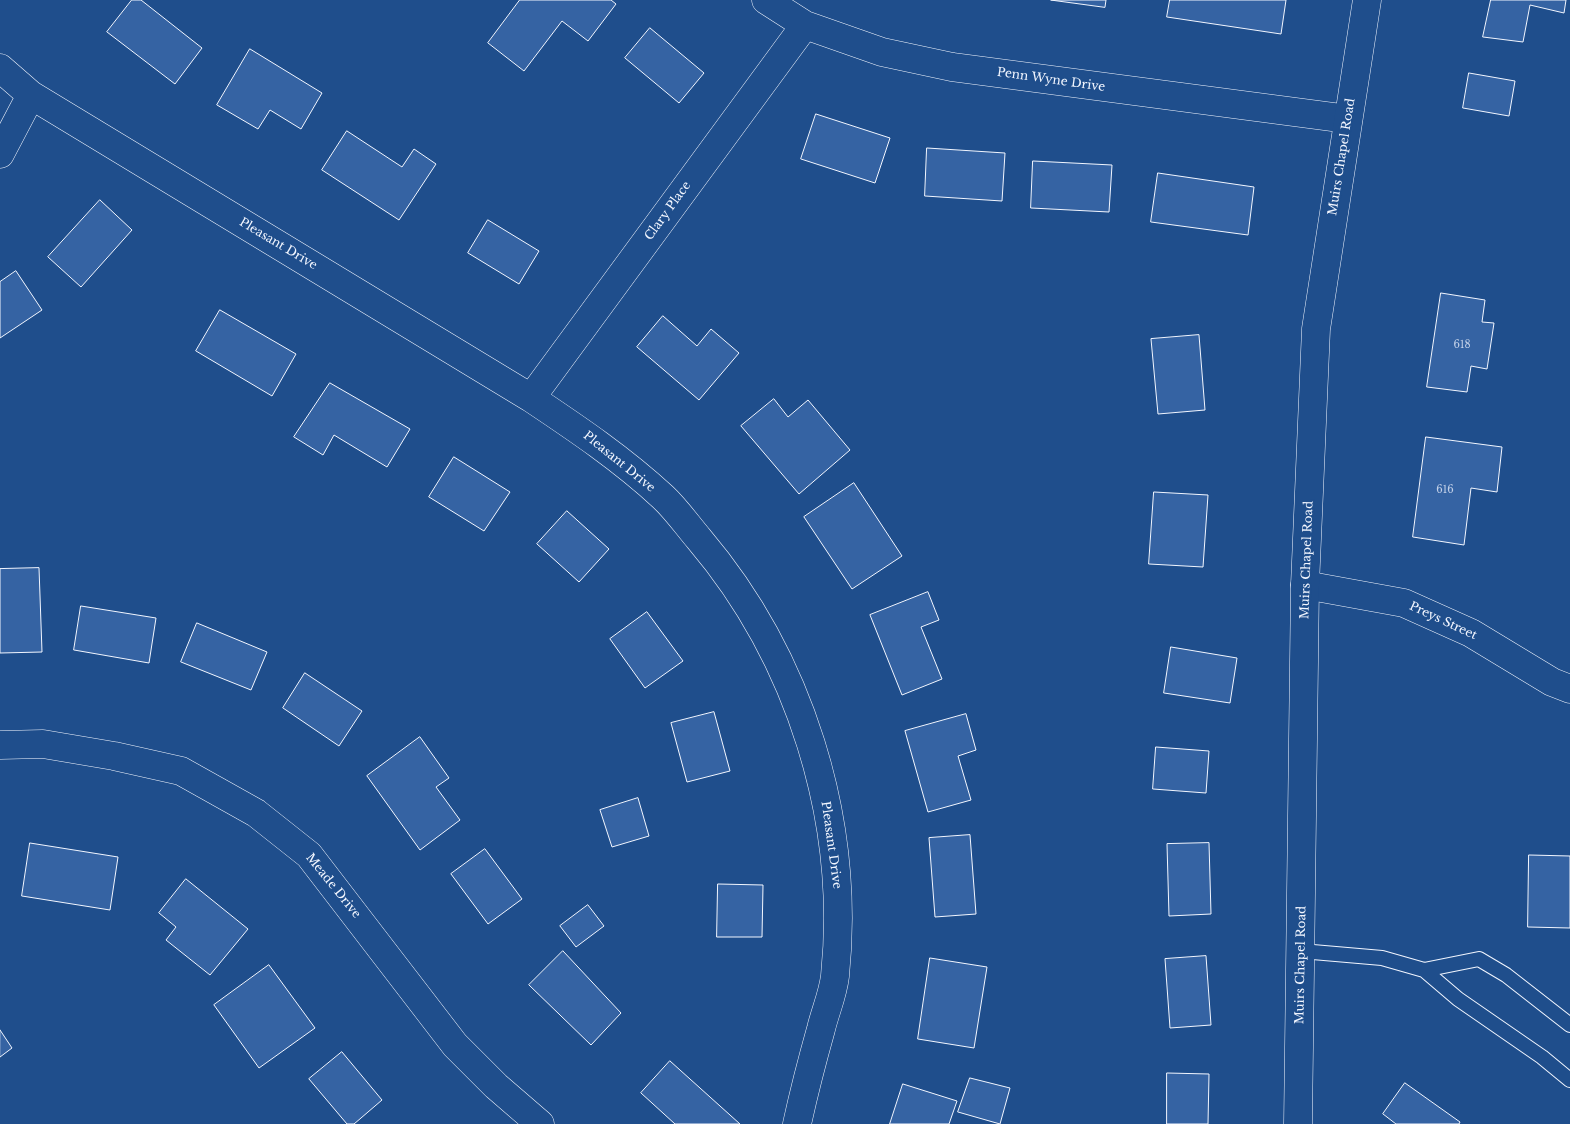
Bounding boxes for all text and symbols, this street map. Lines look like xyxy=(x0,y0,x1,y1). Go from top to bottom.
street label: Penn Wyne Drive xyxy=(996,65,1106,95)
street label: Muirs Chapel Road xyxy=(1326,97,1358,217)
street label: Clary Place xyxy=(642,179,694,243)
street label: Pleasant Drive xyxy=(236,215,320,273)
house number: 618 xyxy=(1454,339,1470,351)
street label: Pleasant Drive xyxy=(580,429,658,495)
house number: 616 xyxy=(1436,484,1454,496)
street label: Muirs Chapel Road xyxy=(1298,501,1316,619)
street label: Preys Street xyxy=(1407,599,1479,643)
street label: Pleasant Drive xyxy=(818,800,844,890)
street label: Meade Drive xyxy=(303,851,363,921)
street label: Muirs Chapel Road xyxy=(1293,906,1309,1024)

